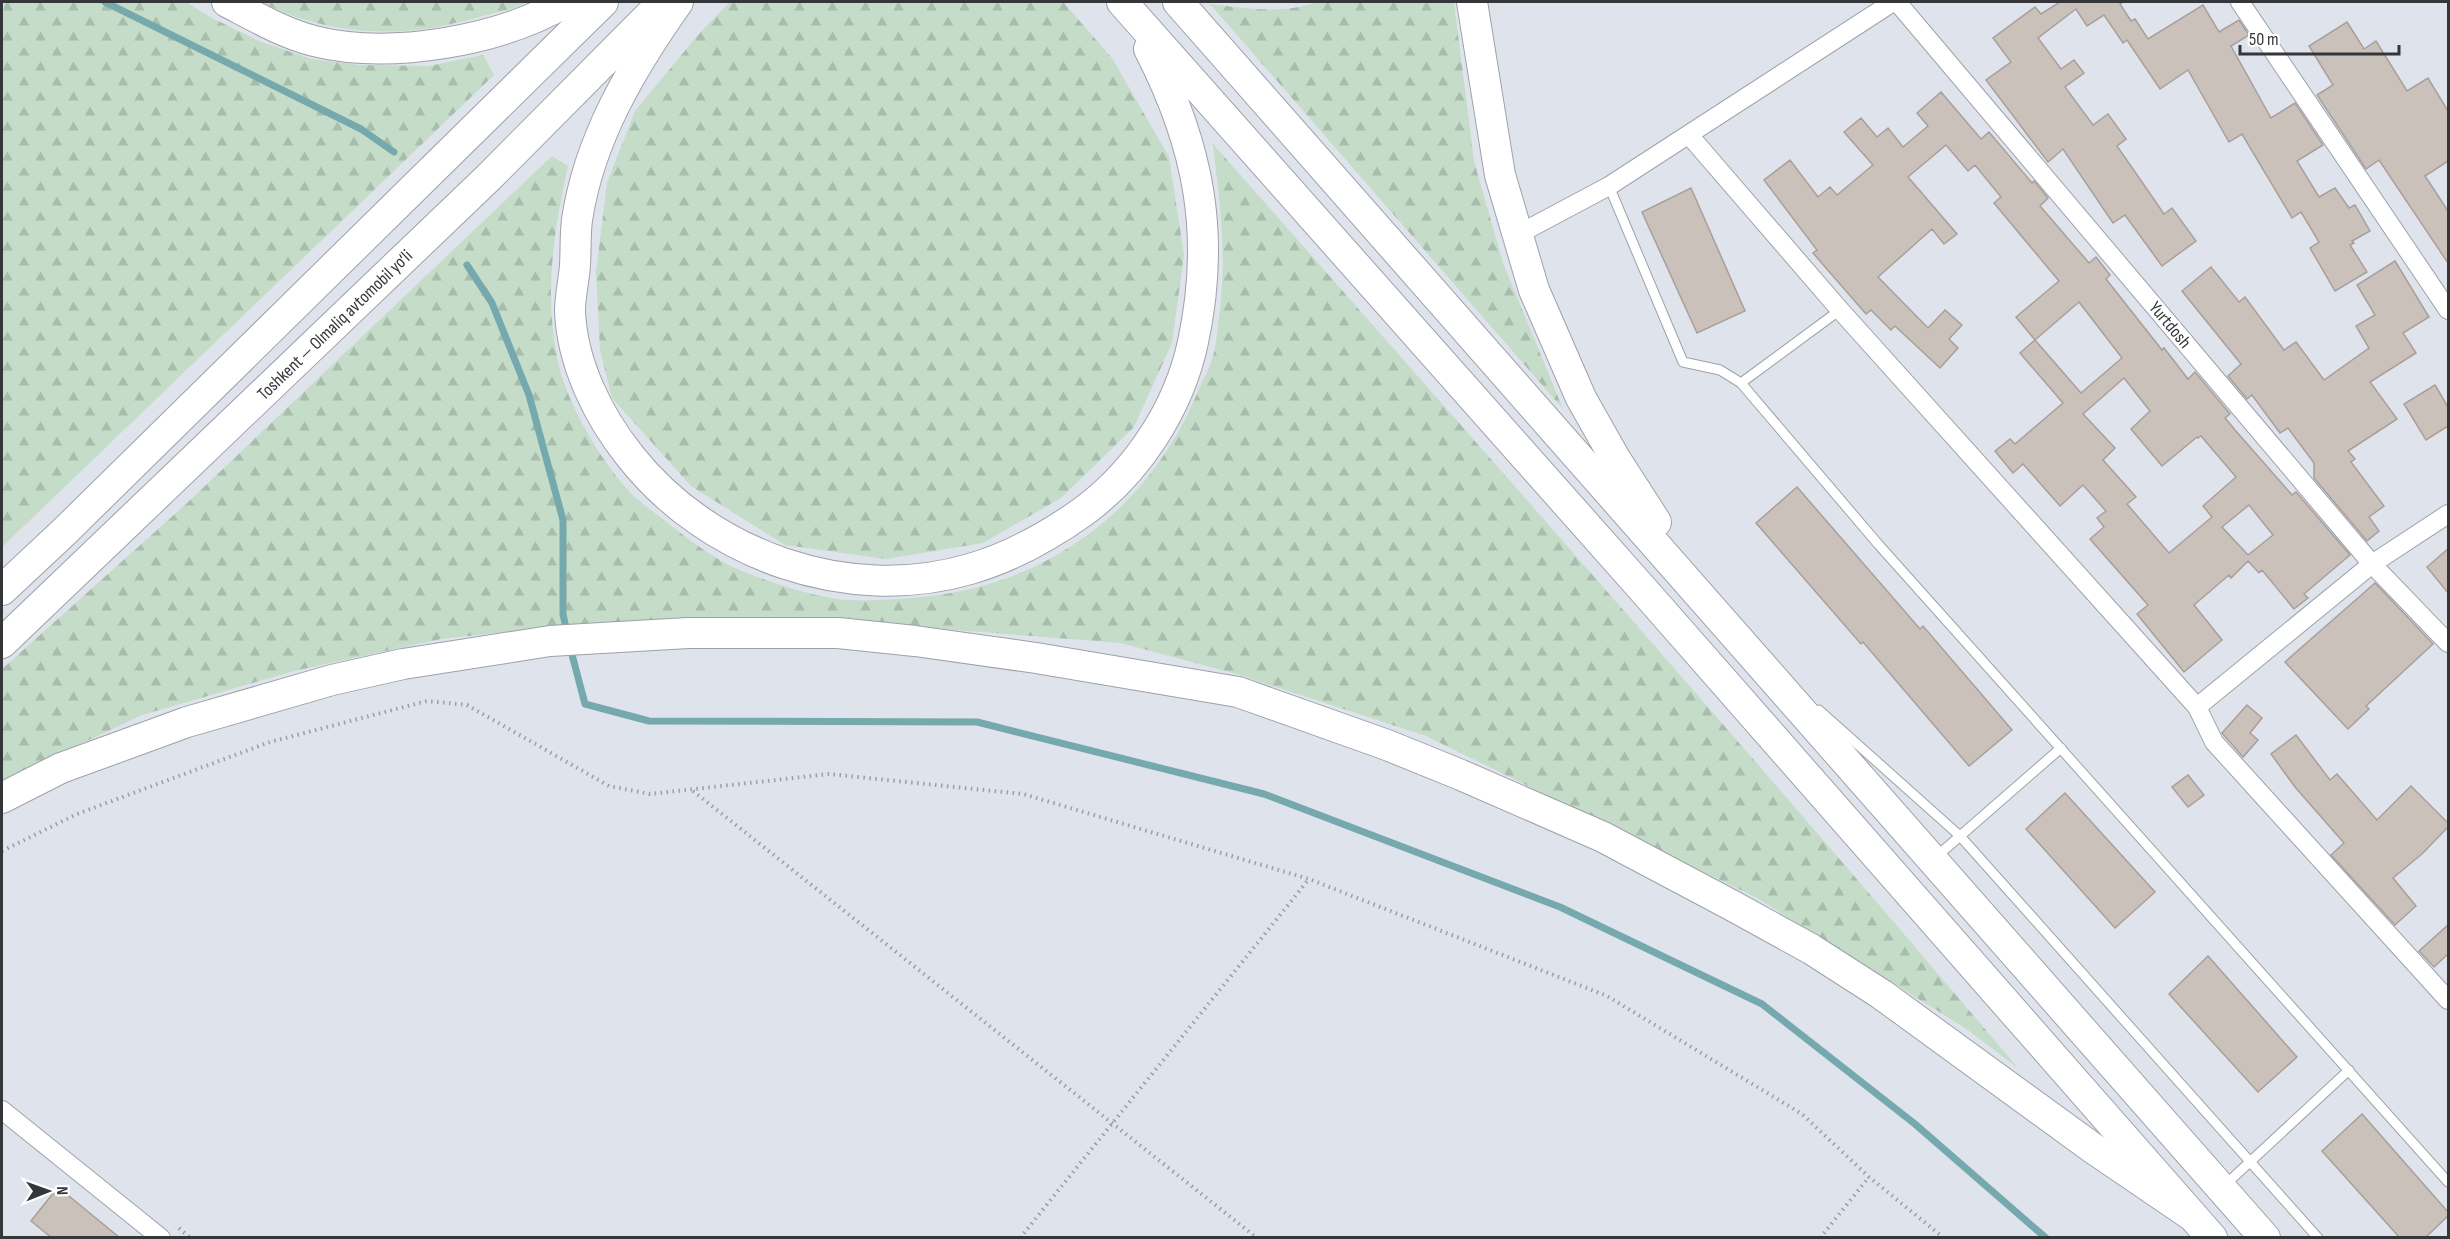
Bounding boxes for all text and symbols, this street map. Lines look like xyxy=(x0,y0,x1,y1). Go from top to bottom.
scale bar xyxy=(2240,18,2399,56)
text: 50 m xyxy=(2249,29,2279,50)
street label: Toshkent — Olmaliq avtomobil yo‘li xyxy=(253,245,417,405)
street label: Yurtdosh xyxy=(2145,297,2195,353)
north arrow xyxy=(18,1161,78,1221)
text: N xyxy=(52,1186,71,1195)

